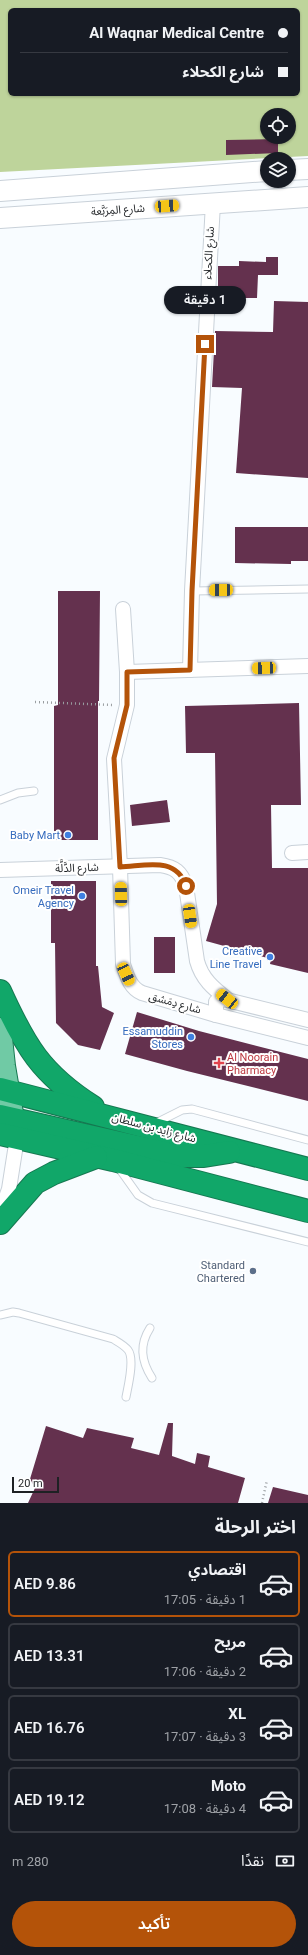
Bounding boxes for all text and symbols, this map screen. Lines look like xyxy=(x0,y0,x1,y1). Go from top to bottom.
text: Al Waqnar Medical Centre xyxy=(89,24,264,42)
text: شارع الكحلاء xyxy=(183,63,264,81)
map controls xyxy=(260,108,296,188)
button: locate xyxy=(260,108,296,144)
button: layers xyxy=(260,152,296,188)
car xyxy=(155,199,179,213)
street label: شارع المِرَبَّعة xyxy=(91,202,146,219)
street label: شارع الكحلاء xyxy=(201,226,218,280)
callout: 1 دقيقة xyxy=(164,286,246,314)
text: 1 دقيقة xyxy=(184,292,226,307)
route end xyxy=(196,335,214,353)
car xyxy=(209,584,233,596)
car xyxy=(252,662,276,674)
place label: Baby Mart xyxy=(10,829,60,842)
marker: Baby Mart xyxy=(63,830,73,840)
street label: شارع الدَّلَّة xyxy=(55,858,99,876)
route start xyxy=(177,877,195,895)
car xyxy=(115,882,127,906)
place label: Omeir Travel Agency xyxy=(13,884,75,910)
marker: Omeir Travel Agency xyxy=(77,891,87,901)
car xyxy=(182,903,198,929)
place label: Creative Line Travel xyxy=(210,945,262,971)
marker: Creative Line Travel xyxy=(265,952,275,962)
car xyxy=(115,961,137,987)
car xyxy=(214,987,240,1011)
street label: شارع دِمَشق xyxy=(147,989,203,1018)
place label: Essamuddin Stores xyxy=(123,1025,183,1051)
marker: Essamuddin Stores xyxy=(186,1032,196,1042)
place label: Al Noorain Pharmacy xyxy=(227,1051,278,1077)
marker: Al Noorain Pharmacy xyxy=(214,1058,224,1068)
street label: شارع زايد بن سلطان xyxy=(110,1111,198,1147)
place label: Standard Chartered xyxy=(197,1259,245,1285)
marker: Standard Chartered xyxy=(248,1266,258,1276)
scale bar xyxy=(12,1475,59,1494)
text: 20 m xyxy=(18,1477,43,1490)
text: اختر الرحلة xyxy=(215,1516,296,1537)
text: اقتصادي xyxy=(188,1561,246,1579)
icon: car xyxy=(258,1566,294,1602)
text: AED 9.86 xyxy=(14,1575,76,1593)
text: 1 دقيقة · 17:05 xyxy=(164,1592,246,1607)
text: مريح xyxy=(214,1633,246,1651)
icon: car xyxy=(258,1638,294,1674)
text: AED 13.31 xyxy=(14,1647,85,1665)
text: 2 دقيقة · 17:06 xyxy=(164,1664,246,1679)
text: XL xyxy=(228,1705,246,1723)
icon: car xyxy=(258,1710,294,1746)
text: AED 16.76 xyxy=(14,1719,85,1737)
text: 3 دقيقة · 17:07 xyxy=(164,1729,246,1744)
text: Moto xyxy=(211,1777,246,1795)
icon: car xyxy=(258,1782,294,1818)
text: AED 19.12 xyxy=(14,1791,85,1809)
text: 4 دقيقة · 17:08 xyxy=(164,1801,246,1816)
icon: cash xyxy=(274,1850,296,1872)
text: نقدًا xyxy=(241,1852,264,1870)
text: 280 m xyxy=(12,1854,49,1869)
button: تأكيد xyxy=(12,1901,296,1947)

